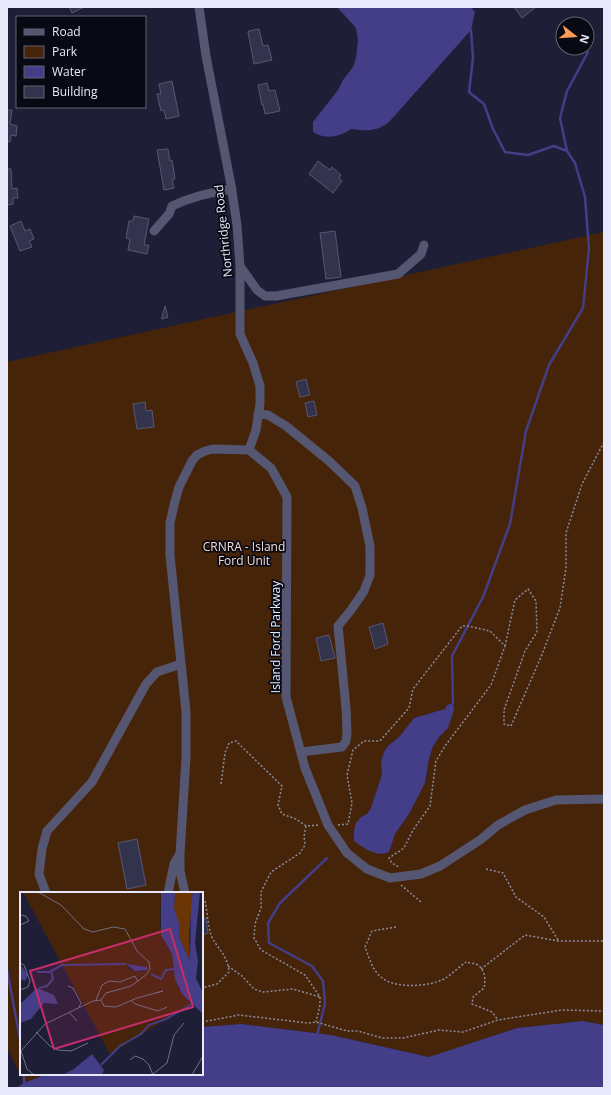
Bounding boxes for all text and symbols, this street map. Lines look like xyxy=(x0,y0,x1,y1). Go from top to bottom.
legend xyxy=(16,16,146,108)
north arrow xyxy=(555,16,595,56)
text: Road xyxy=(52,23,81,40)
text: N xyxy=(577,33,594,46)
text: Park xyxy=(52,43,78,60)
text: Water xyxy=(52,63,86,80)
text: Building xyxy=(52,83,98,100)
street label: Northridge Road xyxy=(210,184,236,278)
park label: CRNRA - Island Ford Unit xyxy=(203,538,285,569)
street label: Island Ford Parkway xyxy=(267,580,284,693)
inset map xyxy=(20,892,203,1075)

